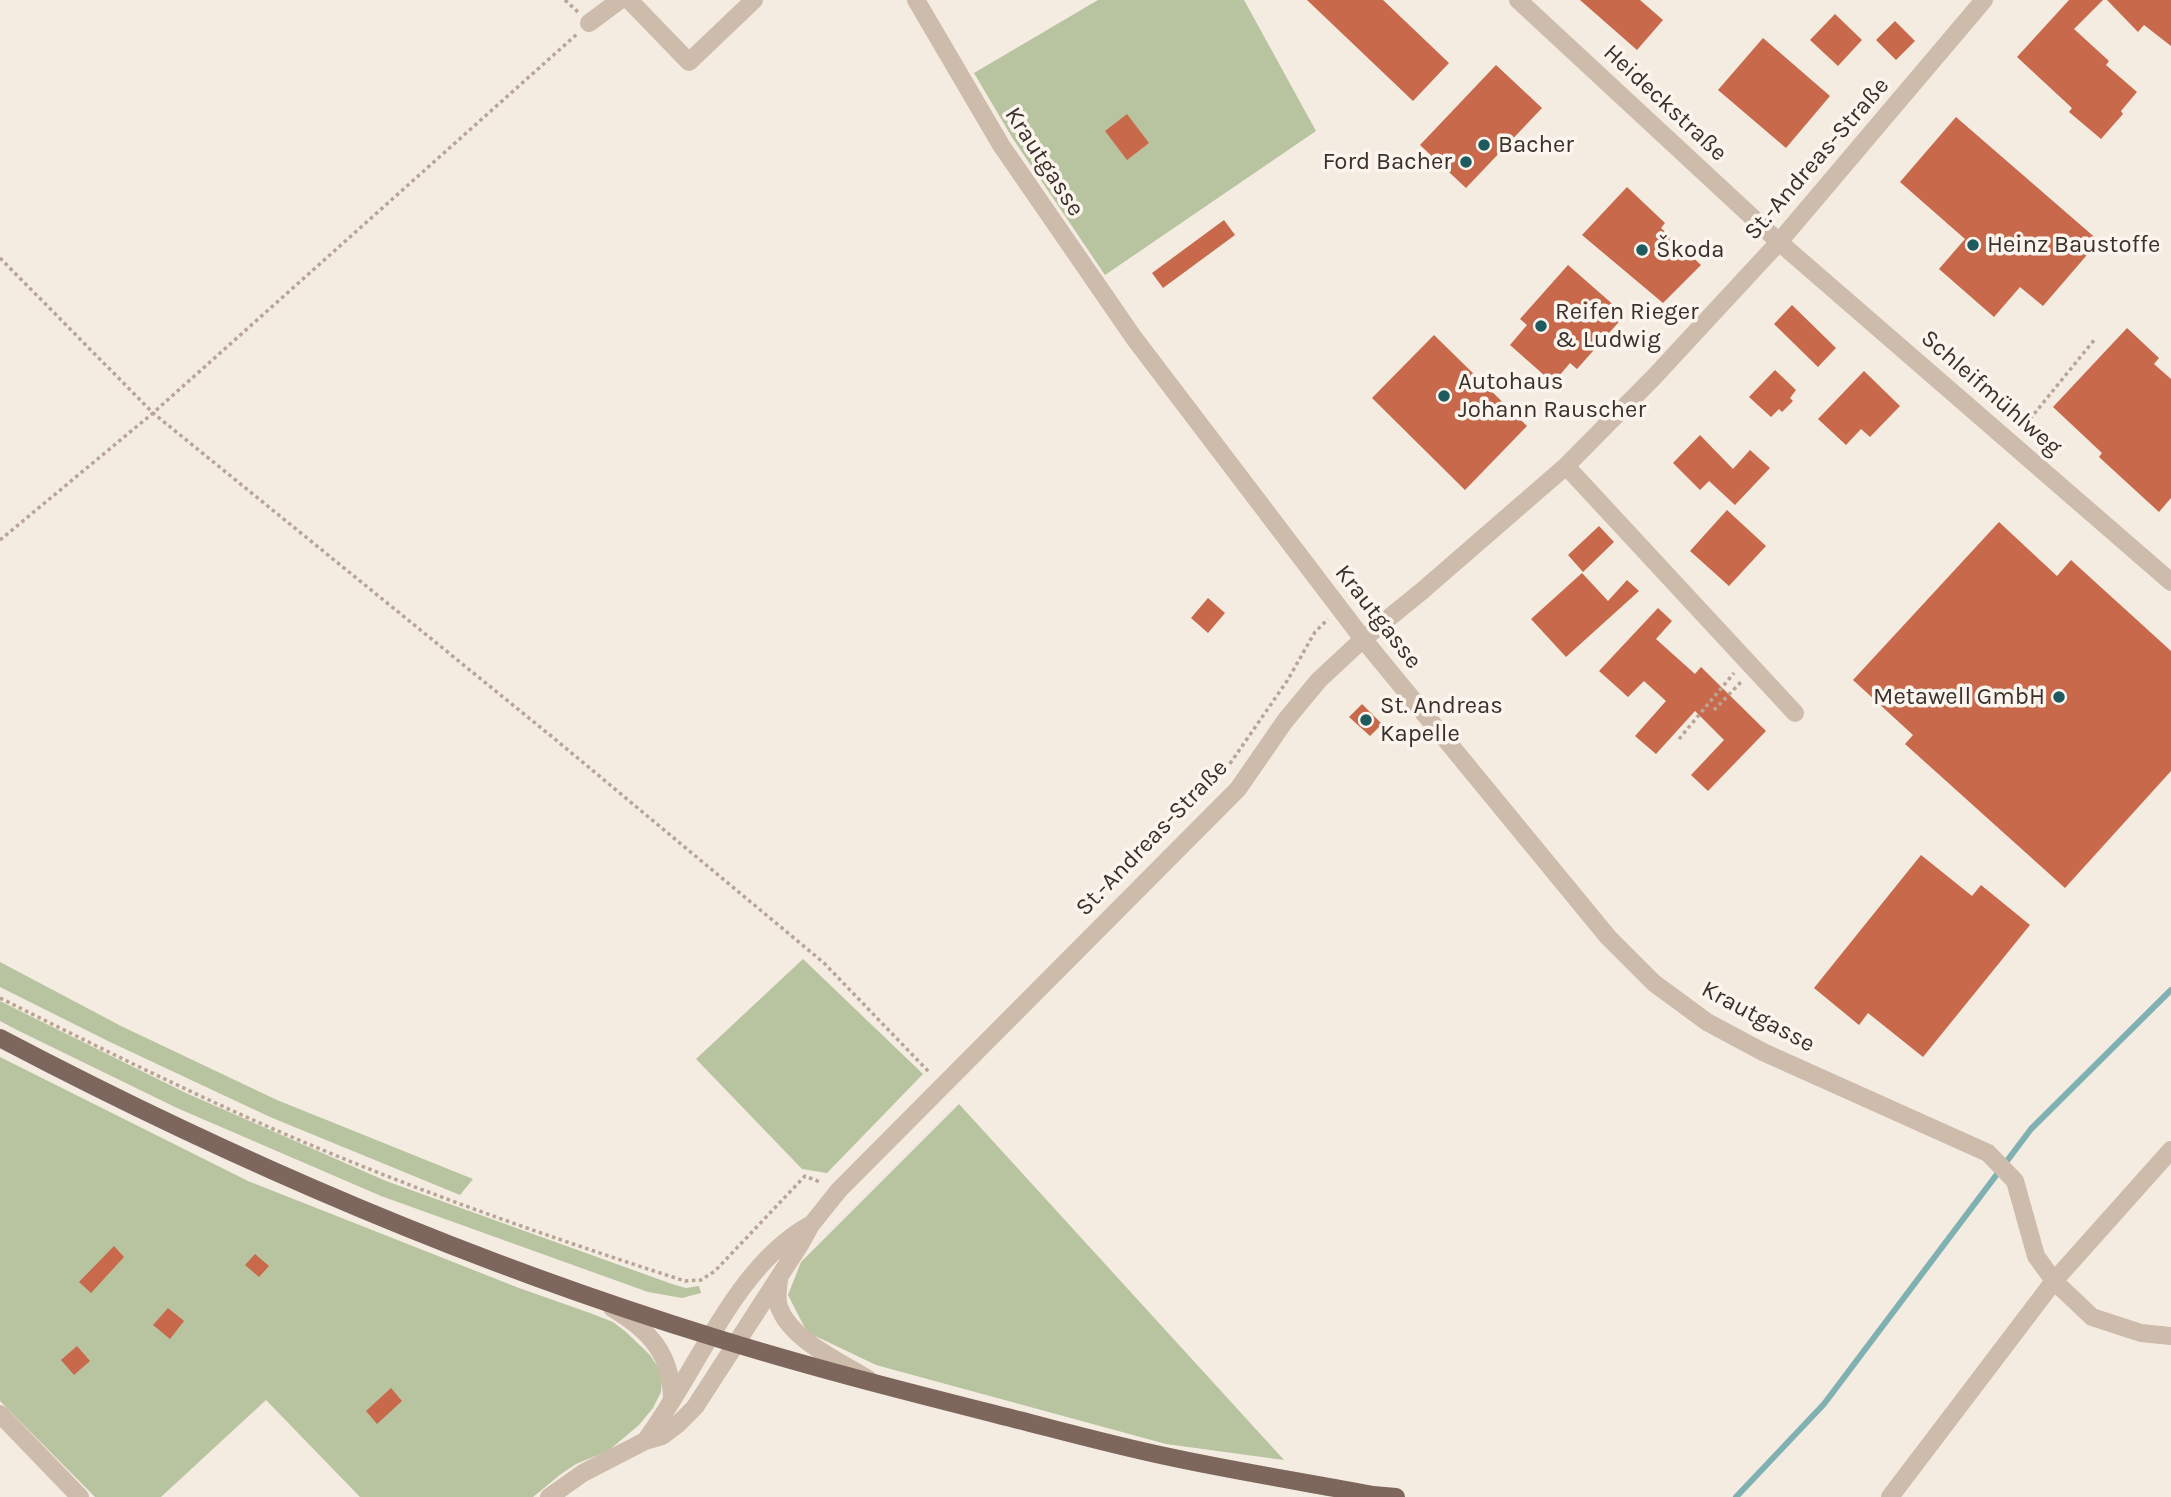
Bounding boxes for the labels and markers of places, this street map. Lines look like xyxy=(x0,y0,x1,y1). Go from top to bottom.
place label: Bacher xyxy=(1498,131,1574,159)
marker: Bacher xyxy=(1476,137,1492,153)
place label: Ford Bacher xyxy=(1322,148,1452,176)
marker: Ford Bacher xyxy=(1458,154,1474,170)
place label: Heinz Baustoffe xyxy=(1987,231,2160,259)
place label: Škoda xyxy=(1656,236,1725,264)
marker: Heinz Baustoffe xyxy=(1965,237,1981,253)
marker: Škoda xyxy=(1634,242,1650,258)
place label: Reifen Rieger & Ludwig xyxy=(1555,298,1699,354)
marker: Reifen Rieger & Ludwig xyxy=(1533,318,1549,334)
place label: Autohaus Johann Rauscher xyxy=(1458,368,1646,424)
marker: Autohaus Johann Rauscher xyxy=(1436,388,1452,404)
place label: Metawell GmbH xyxy=(1873,683,2045,711)
marker: Metawell GmbH xyxy=(2051,689,2067,705)
place label: St. Andreas Kapelle xyxy=(1380,692,1503,748)
marker: St. Andreas Kapelle xyxy=(1358,712,1374,728)

